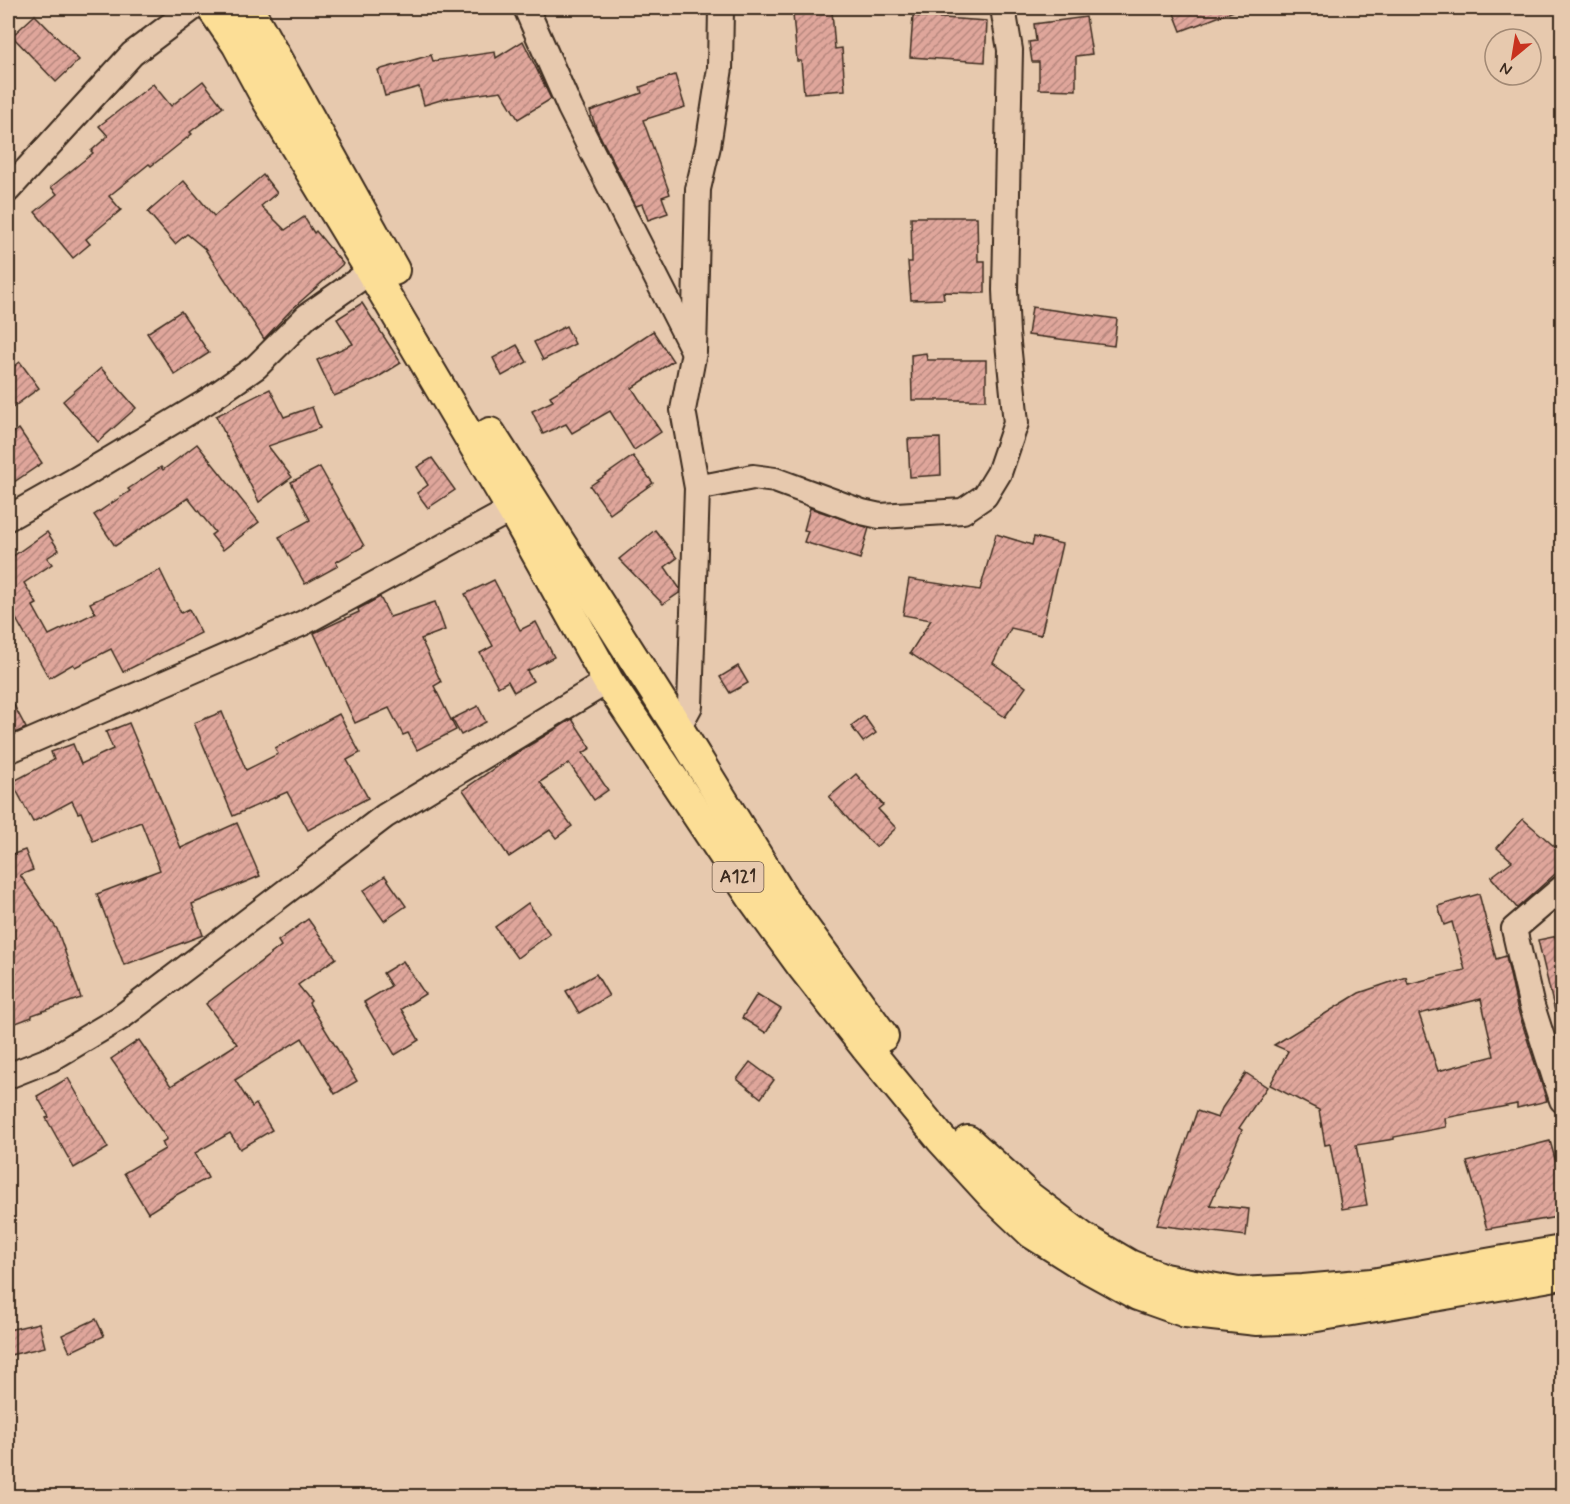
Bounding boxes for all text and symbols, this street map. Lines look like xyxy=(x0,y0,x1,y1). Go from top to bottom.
north arrow xyxy=(1483,27,1543,87)
text: N xyxy=(1496,57,1516,80)
road number: A121 xyxy=(712,862,764,892)

